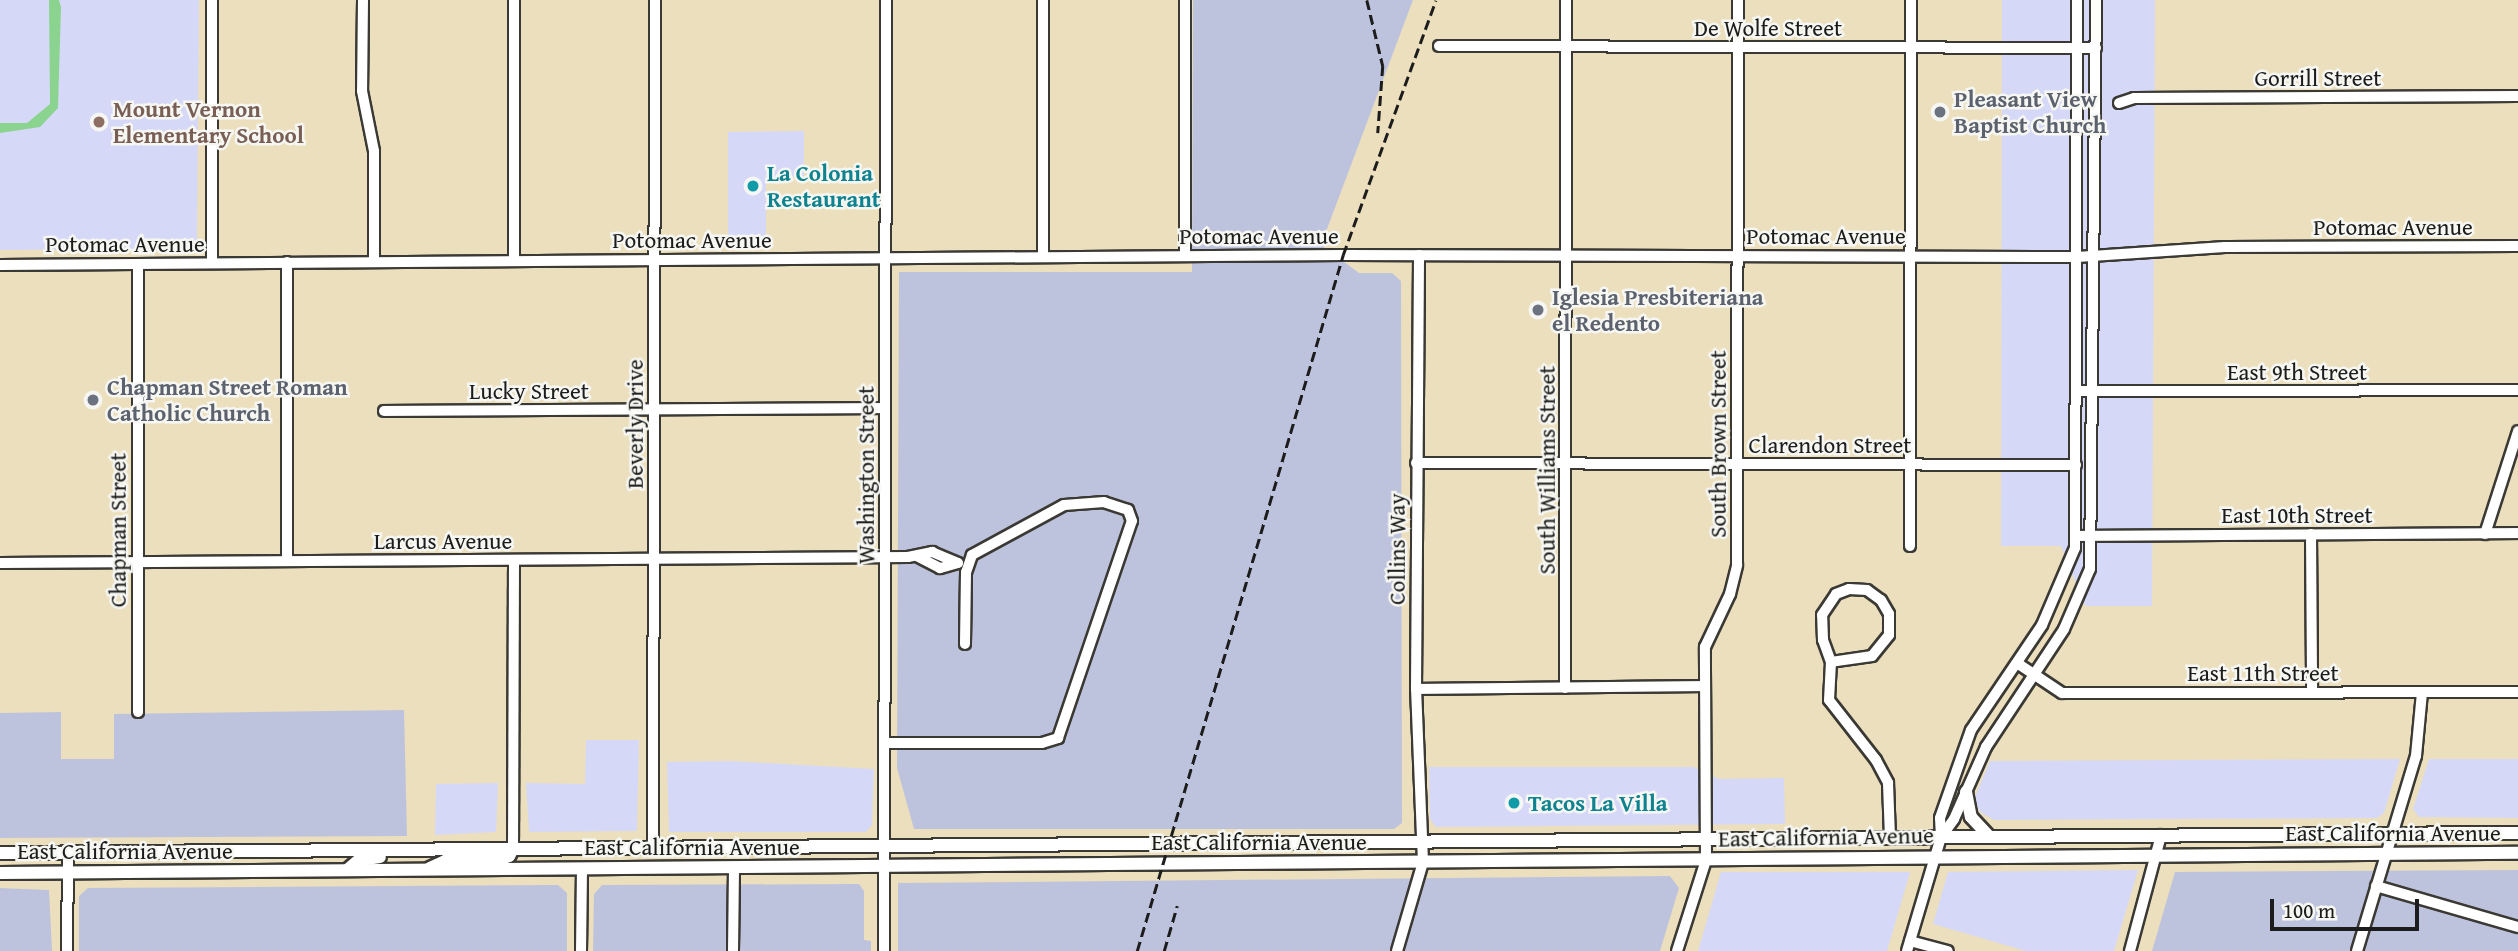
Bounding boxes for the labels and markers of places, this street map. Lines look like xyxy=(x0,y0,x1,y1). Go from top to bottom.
place label: Pleasant View Baptist Church xyxy=(1954,85,2106,139)
place label: Mount Vernon Elementary School xyxy=(113,95,304,149)
marker: Pleasant View Baptist Church xyxy=(1932,104,1948,120)
marker: Mount Vernon Elementary School xyxy=(91,114,107,130)
place label: La Colonia Restaurant xyxy=(767,159,881,213)
marker: La Colonia Restaurant xyxy=(745,178,761,194)
place label: Iglesia Presbiteriana el Redento xyxy=(1552,283,1764,337)
marker: Iglesia Presbiteriana el Redento xyxy=(1530,302,1546,318)
place label: Chapman Street Roman Catholic Church xyxy=(107,373,348,427)
marker: Chapman Street Roman Catholic Church xyxy=(85,392,101,408)
place label: Tacos La Villa xyxy=(1528,789,1668,817)
marker: Tacos La Villa xyxy=(1506,795,1522,811)

